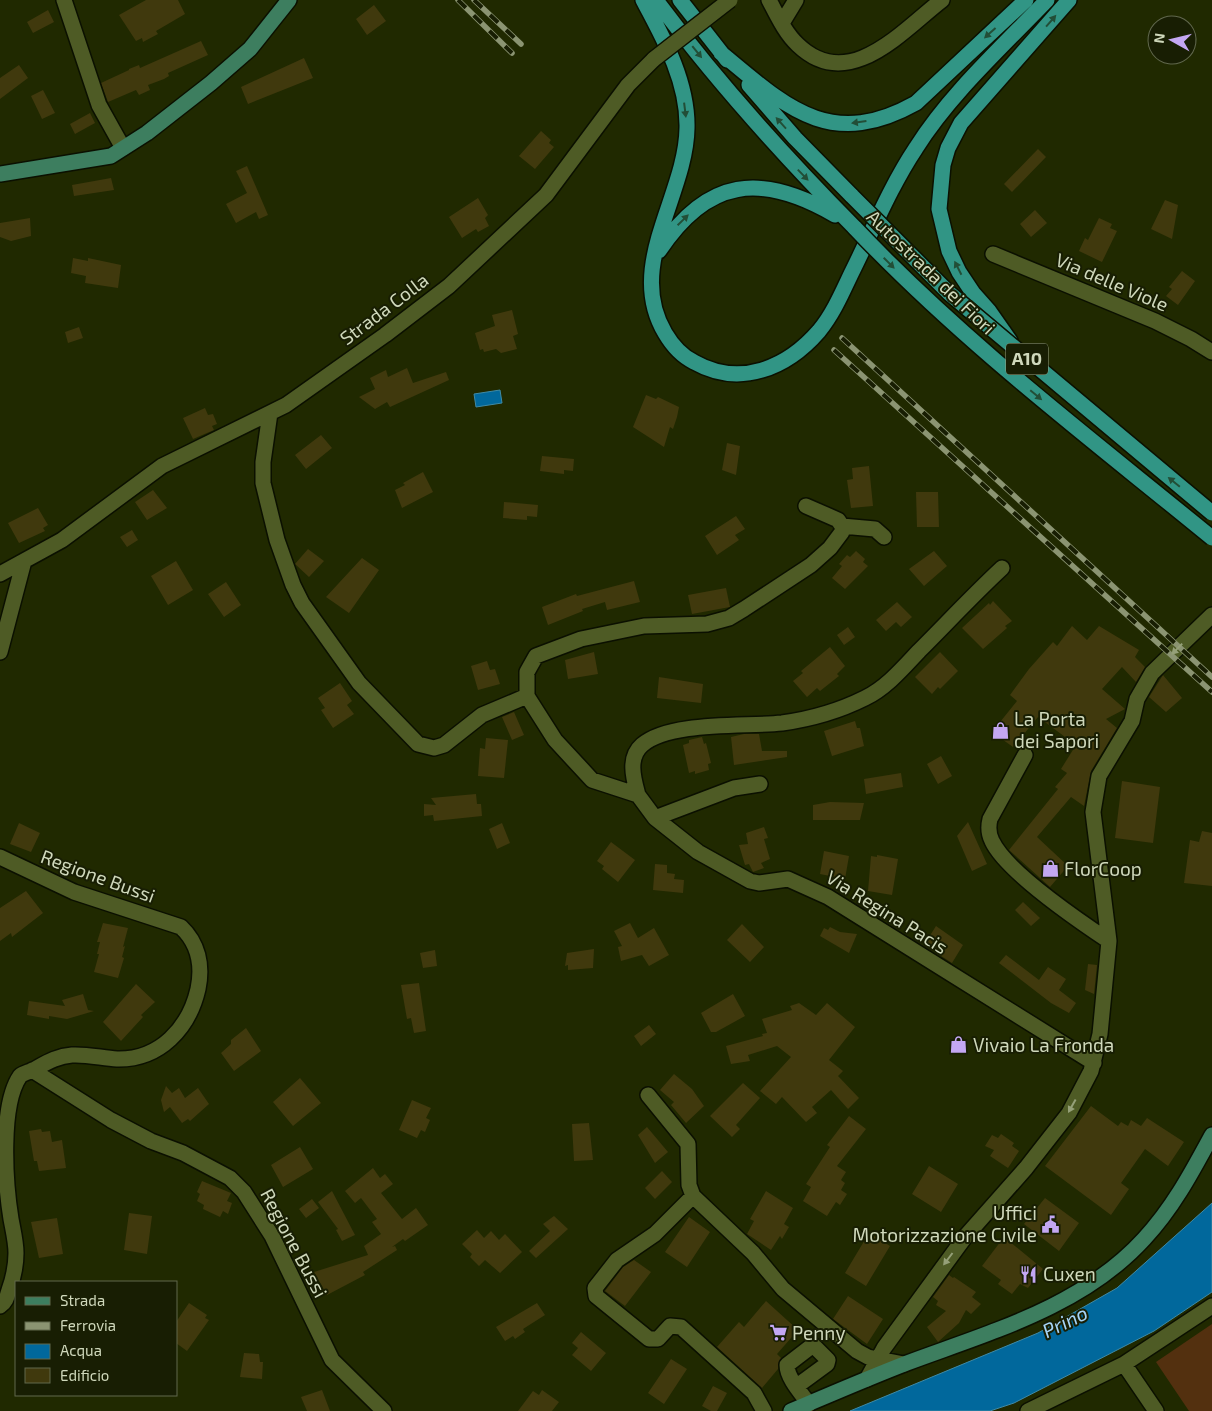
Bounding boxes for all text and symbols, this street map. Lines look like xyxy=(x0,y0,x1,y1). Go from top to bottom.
one-way arrow xyxy=(1045,14,1056,27)
north arrow xyxy=(1147,15,1197,65)
one-way arrow xyxy=(984,27,996,39)
text: N xyxy=(1150,32,1168,44)
one-way arrow xyxy=(691,46,702,59)
one-way arrow xyxy=(681,102,689,118)
one-way arrow xyxy=(776,116,787,129)
one-way arrow xyxy=(851,119,867,127)
one-way arrow xyxy=(797,169,809,181)
street label: Autostrada dei Fiori xyxy=(862,205,1000,339)
one-way arrow xyxy=(677,214,689,226)
street label: Via delle Viole xyxy=(1052,247,1172,316)
one-way arrow xyxy=(883,257,895,269)
one-way arrow xyxy=(954,261,962,275)
street label: Strada Colla xyxy=(335,268,432,349)
road number: A10 xyxy=(1006,344,1048,374)
one-way arrow xyxy=(1029,389,1042,400)
one-way arrow xyxy=(1168,477,1181,488)
one-way arrow xyxy=(1171,642,1183,654)
place label: La Porta dei Sapori xyxy=(1014,707,1099,752)
shop icon: La Porta dei Sapori xyxy=(990,720,1010,740)
street label: Regione Bussi xyxy=(38,844,159,907)
place label: FlorCoop xyxy=(1064,857,1142,880)
shop icon: FlorCoop xyxy=(1040,859,1060,879)
street label: Via Regina Pacis xyxy=(822,865,952,958)
place label: Vivaio La Fronda xyxy=(973,1033,1114,1056)
shop icon: Vivaio La Fronda xyxy=(949,1035,969,1055)
one-way arrow xyxy=(1068,1099,1076,1114)
street label: Regione Bussi xyxy=(256,1184,333,1301)
place label: Uffici Motorizzazione Civile xyxy=(853,1201,1037,1246)
public building icon: Uffici Motorizzazione Civile xyxy=(1041,1214,1061,1234)
one-way arrow xyxy=(942,1252,953,1265)
place label: Cuxen xyxy=(1043,1262,1096,1285)
restaurant icon: Cuxen xyxy=(1019,1264,1039,1284)
legend xyxy=(15,1281,178,1396)
text: Strada xyxy=(60,1291,105,1309)
water label: Prino xyxy=(1038,1300,1091,1342)
text: Ferrovia xyxy=(60,1316,116,1334)
place label: Penny xyxy=(792,1321,845,1344)
supermarket icon: Penny xyxy=(768,1323,788,1343)
text: Acqua xyxy=(60,1341,102,1359)
text: Edificio xyxy=(60,1366,109,1384)

